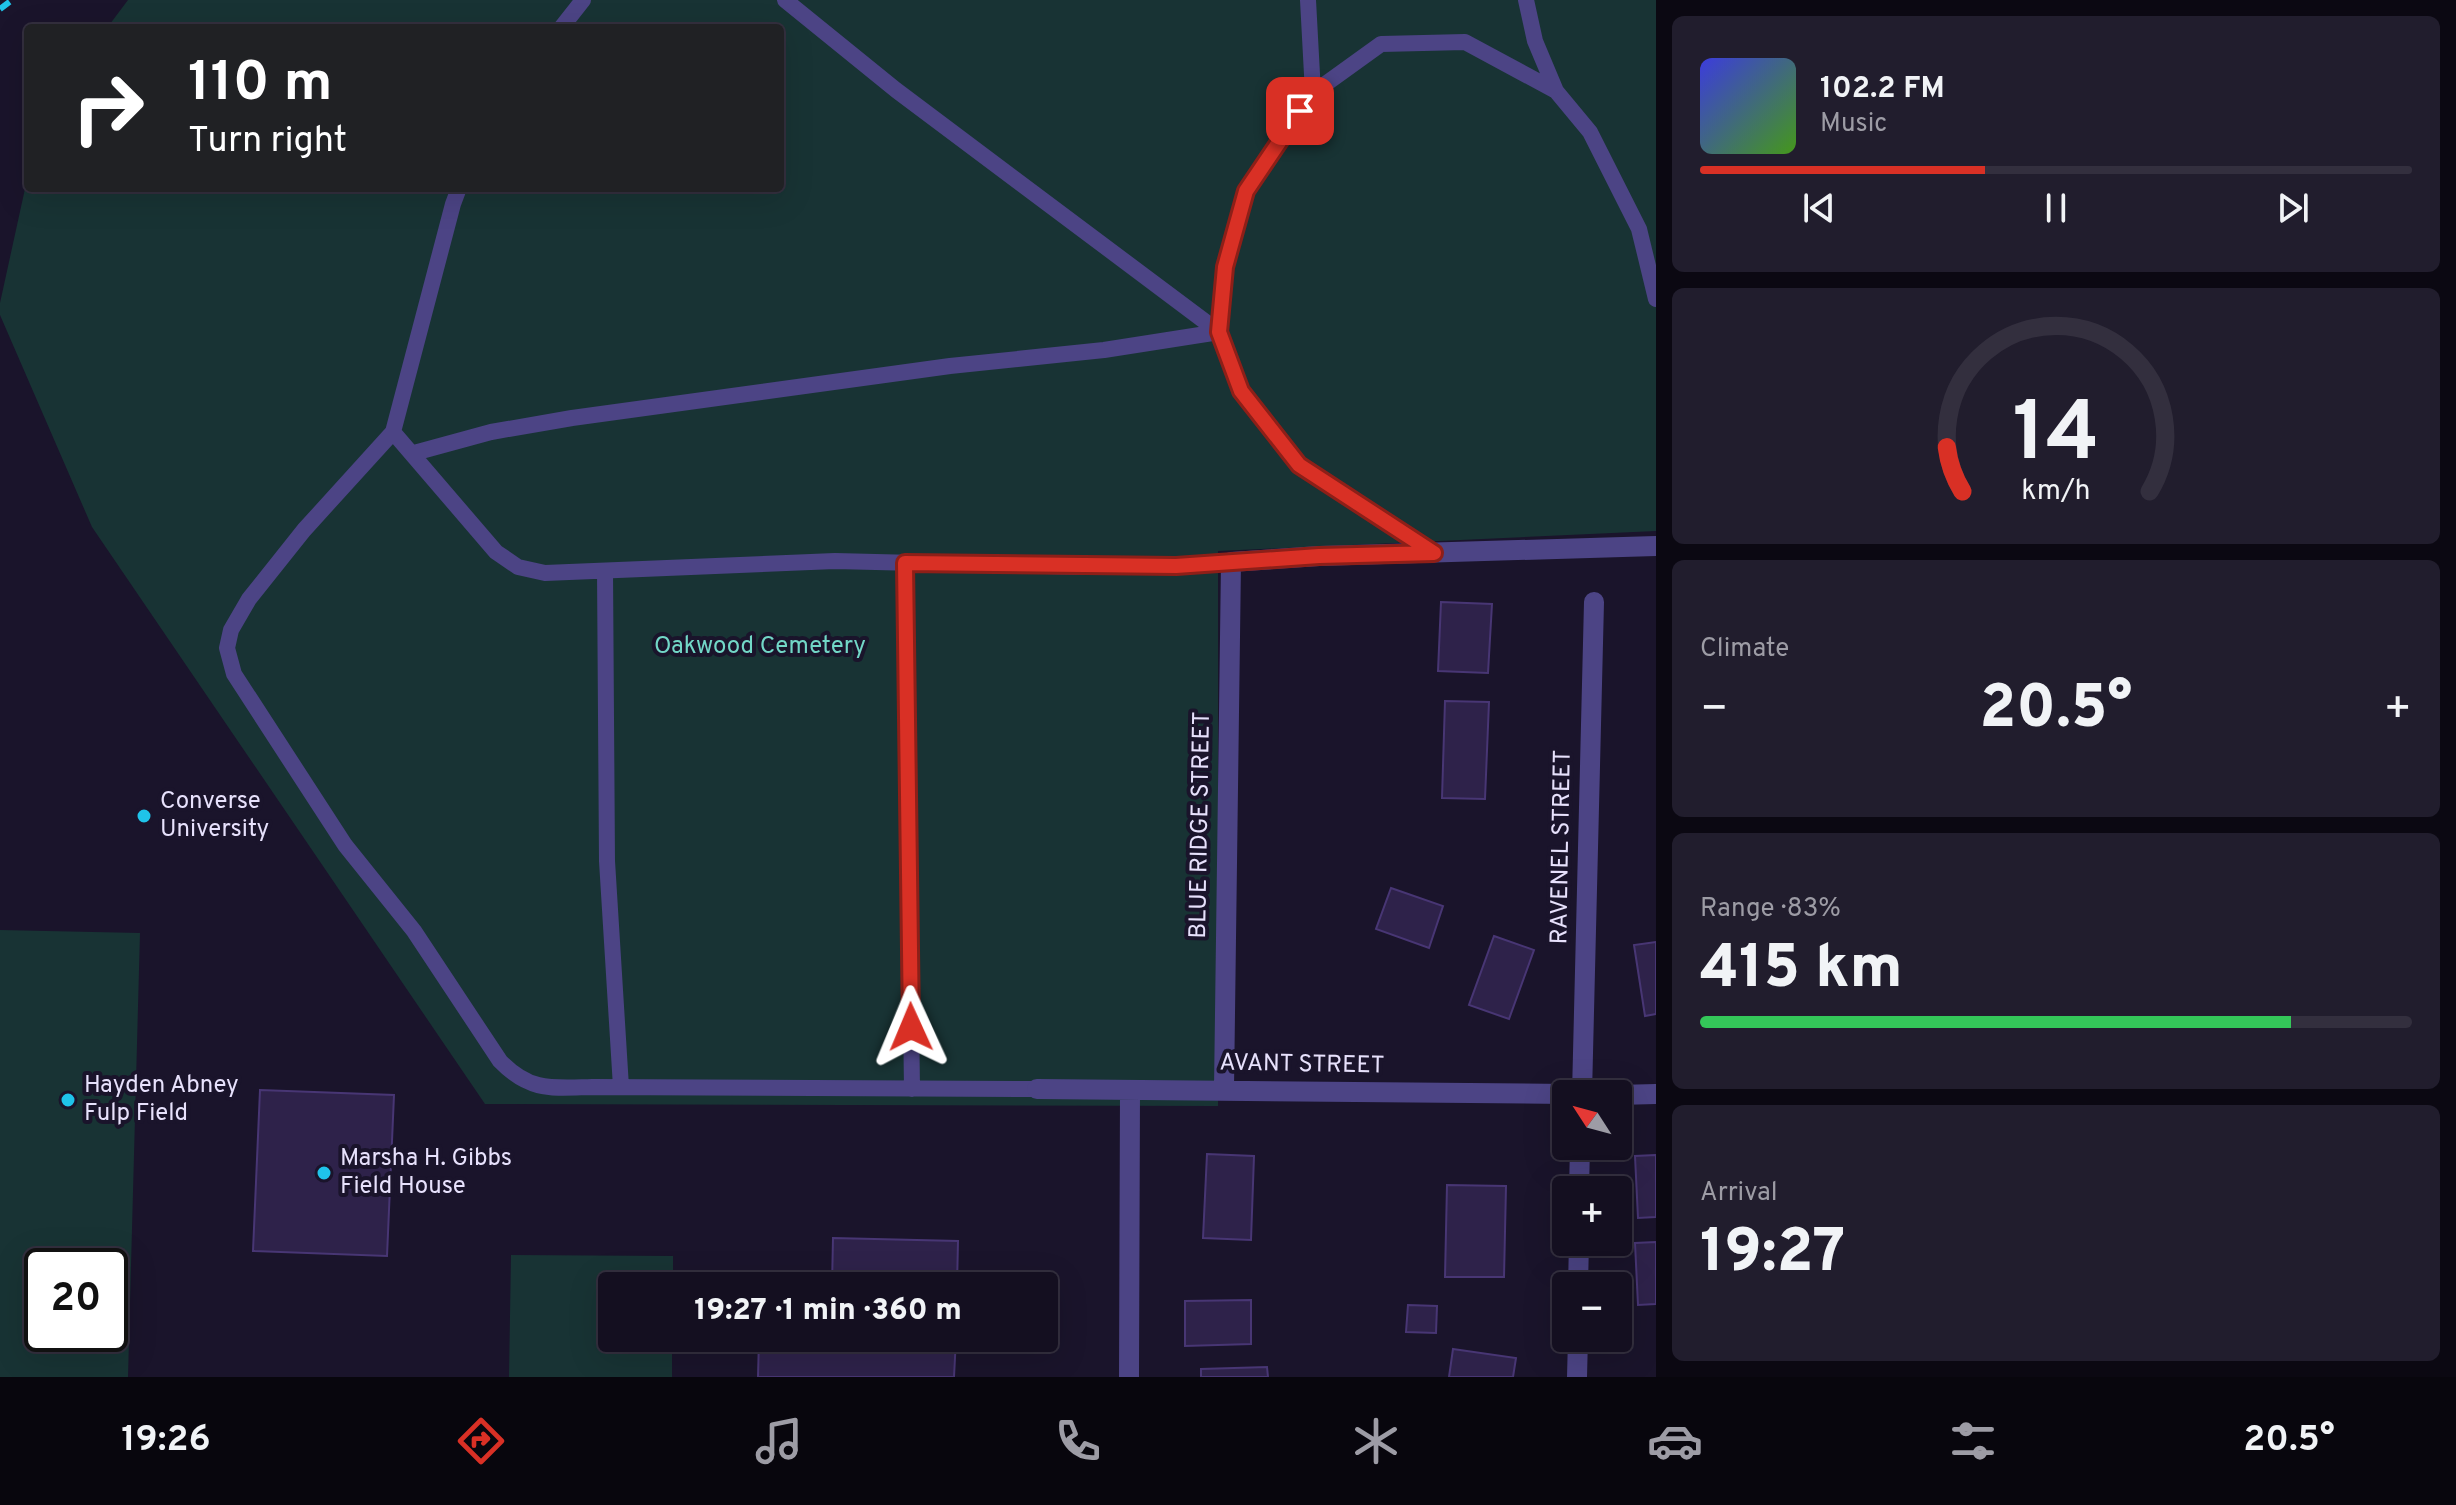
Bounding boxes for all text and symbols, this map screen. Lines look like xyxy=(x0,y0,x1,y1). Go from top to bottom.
text: 110 m xyxy=(188,50,333,120)
icon: right xyxy=(56,56,160,160)
text: 102.2 FM xyxy=(1820,71,1945,108)
pin xyxy=(1266,77,1334,145)
icon: arrive xyxy=(1278,89,1322,133)
text: Music xyxy=(1820,108,1887,141)
text: Turn right xyxy=(188,119,347,165)
icon: previous xyxy=(1797,186,1841,230)
icon: pause xyxy=(2034,186,2078,230)
icon: next xyxy=(2271,186,2315,230)
text: 14 xyxy=(2013,385,2099,490)
text: km/h xyxy=(2021,474,2091,510)
park label: Oakwood Cemetery xyxy=(654,632,866,662)
text: Climate xyxy=(1700,633,1789,666)
text: 20.5° xyxy=(1980,673,2132,749)
text: − xyxy=(1700,683,1728,739)
text: + xyxy=(2384,683,2412,739)
street label: BLUE RIDGE STREET xyxy=(1184,711,1218,939)
street label: RAVENEL STREET xyxy=(1545,749,1579,945)
place label: Converse University xyxy=(160,787,269,845)
marker: Converse University xyxy=(135,807,153,825)
text: Range · 83% xyxy=(1700,893,1841,926)
text: 415 km xyxy=(1700,933,1903,1009)
position arrow xyxy=(869,985,953,1069)
street label: AVANT STREET xyxy=(1219,1049,1385,1081)
place label: Hayden Abney Fulp Field xyxy=(84,1071,239,1129)
north arrow xyxy=(1552,1080,1632,1160)
map controls xyxy=(1552,1080,1632,1352)
marker: Hayden Abney Fulp Field xyxy=(59,1091,77,1109)
place label: Marsha H. Gibbs Field House xyxy=(340,1144,512,1202)
marker: Marsha H. Gibbs Field House xyxy=(315,1164,333,1182)
button: + xyxy=(1552,1176,1632,1256)
text: Arrival xyxy=(1700,1177,1778,1210)
text: 19:27 xyxy=(1700,1217,1845,1293)
speed limit sign: 20 xyxy=(24,1248,128,1352)
button: − xyxy=(1552,1272,1632,1352)
text: 19:27 · 1 min · 360 m xyxy=(694,1293,962,1330)
icon: directions xyxy=(453,1413,509,1469)
icon: music xyxy=(751,1413,807,1469)
icon: phone xyxy=(1050,1413,1106,1469)
icon: climate xyxy=(1348,1413,1404,1469)
icon: car xyxy=(1647,1413,1703,1469)
icon: filters xyxy=(1945,1413,2001,1469)
text: 19:26 xyxy=(121,1418,211,1464)
text: 20.5° xyxy=(2243,1418,2335,1464)

